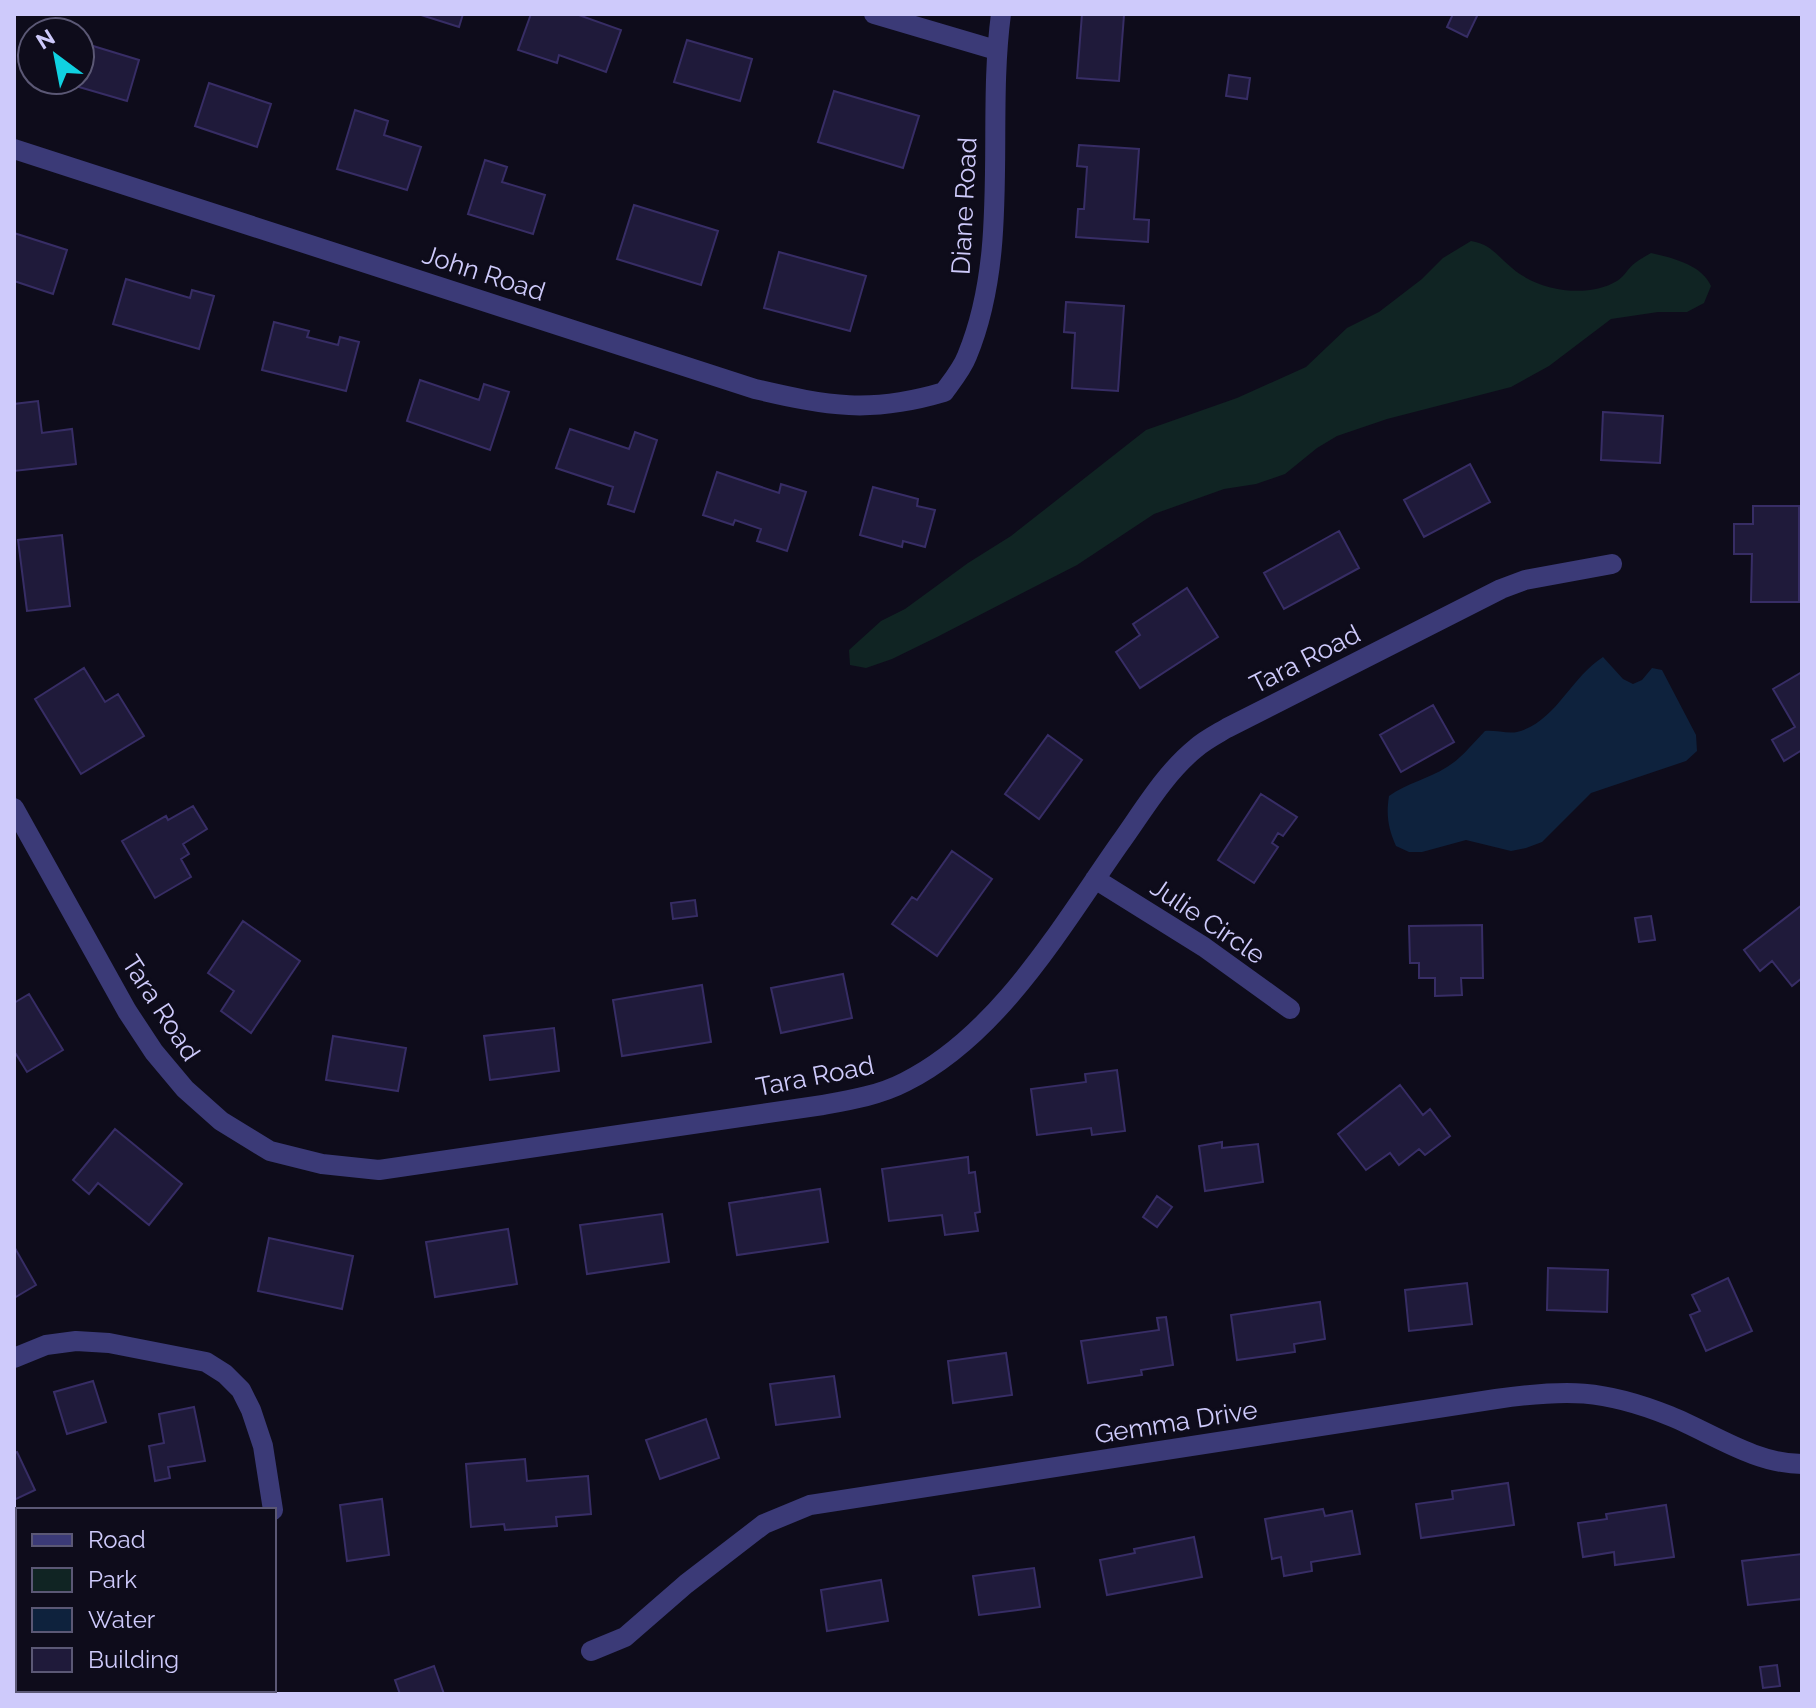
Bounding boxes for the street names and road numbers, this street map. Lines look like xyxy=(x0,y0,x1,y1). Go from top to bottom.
street label: Diane Road xyxy=(945,136,983,276)
street label: John Road xyxy=(419,239,549,307)
street label: Tara Road xyxy=(1245,618,1365,700)
street label: Julie Circle xyxy=(1145,872,1271,970)
street label: Tara Road xyxy=(116,950,206,1066)
street label: Tara Road xyxy=(753,1050,877,1102)
street label: Gemma Drive xyxy=(1092,1394,1260,1450)

